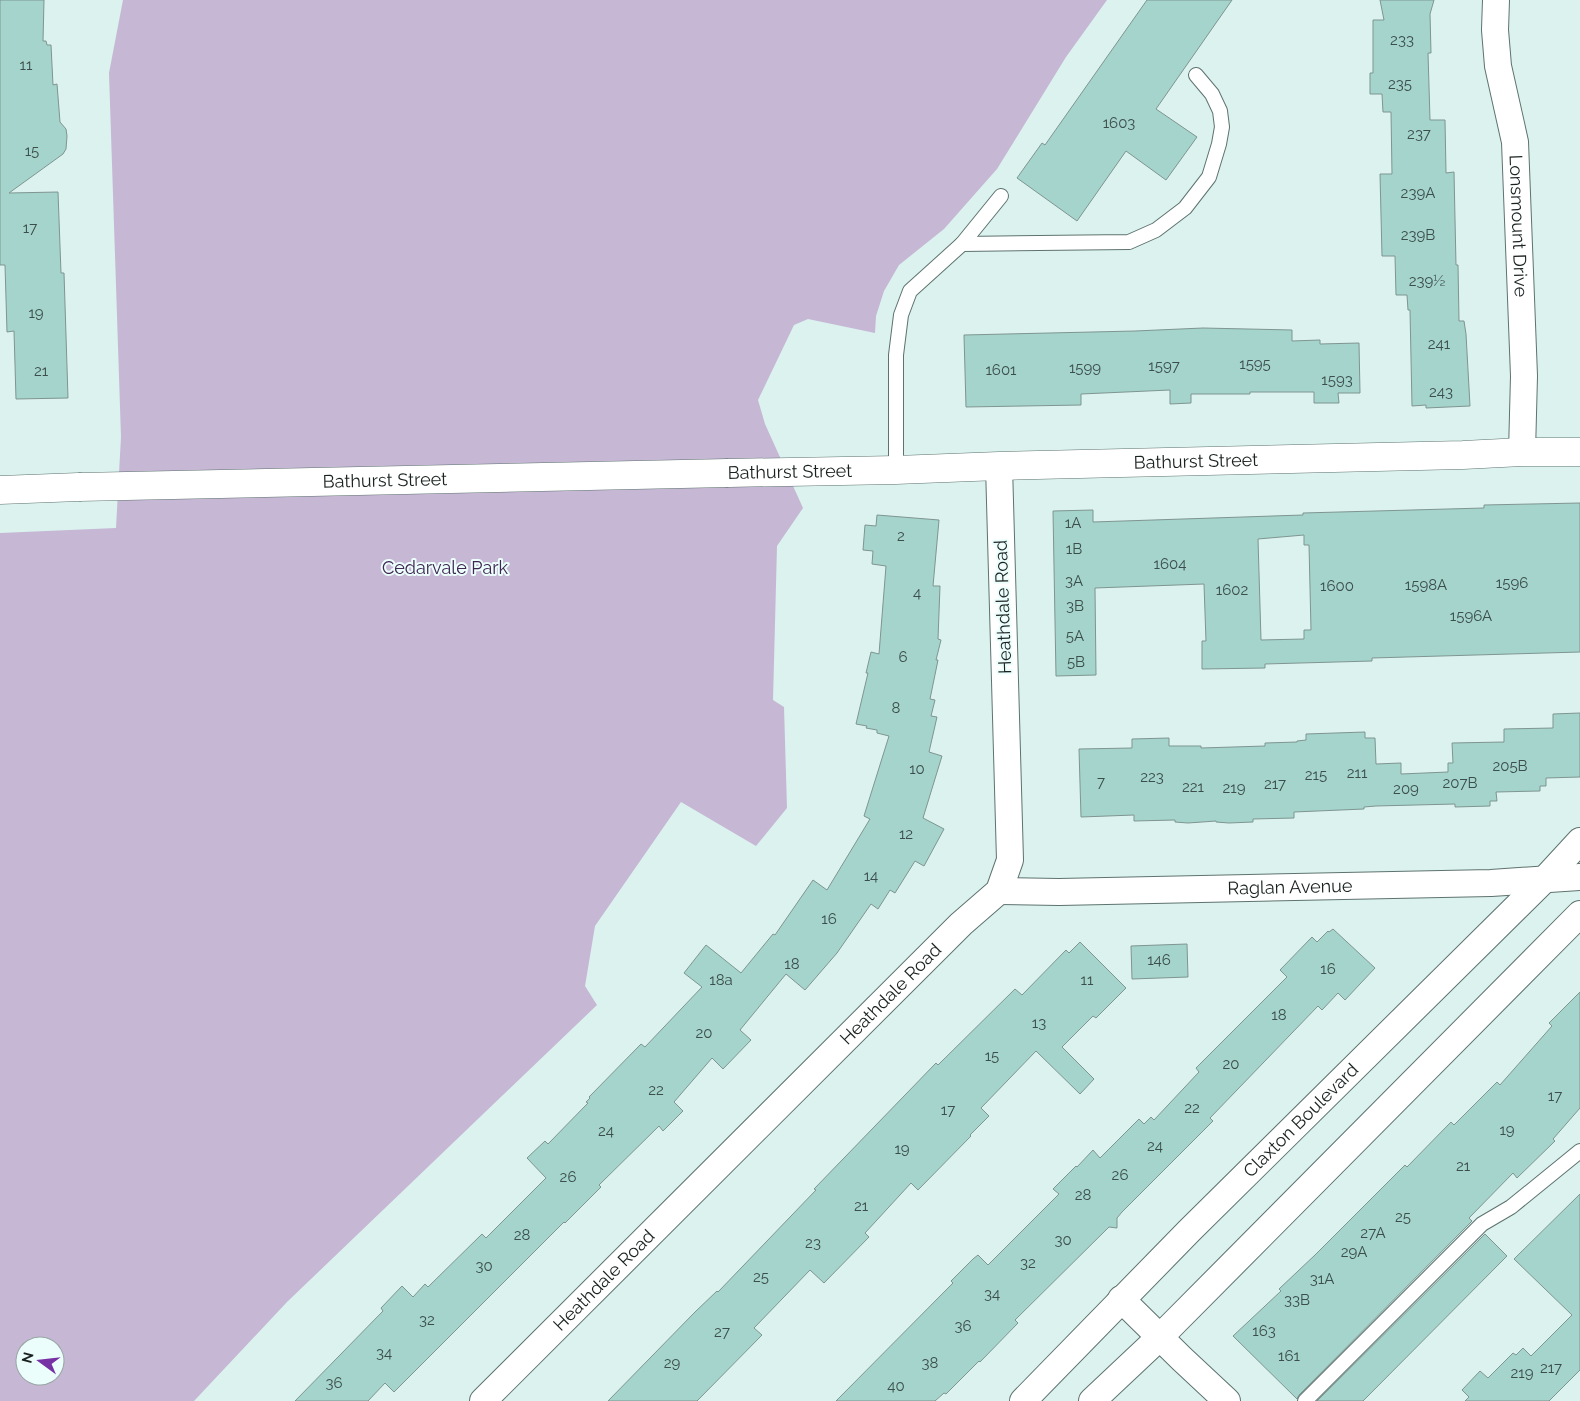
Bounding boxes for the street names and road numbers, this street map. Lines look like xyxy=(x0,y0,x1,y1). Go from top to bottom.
street label: Lonsmount Drive xyxy=(1506,154,1532,298)
street label: Bathurst Street xyxy=(1133,449,1258,473)
street label: Bathurst Street xyxy=(728,460,852,483)
street label: Bathurst Street xyxy=(322,468,447,492)
street label: Heathdale Road xyxy=(990,540,1015,674)
street label: Raglan Avenue xyxy=(1227,875,1353,898)
street label: Heathdale Road xyxy=(835,939,945,1049)
street label: Claxton Boulevard xyxy=(1239,1059,1362,1181)
street label: Heathdale Road xyxy=(549,1225,659,1335)

